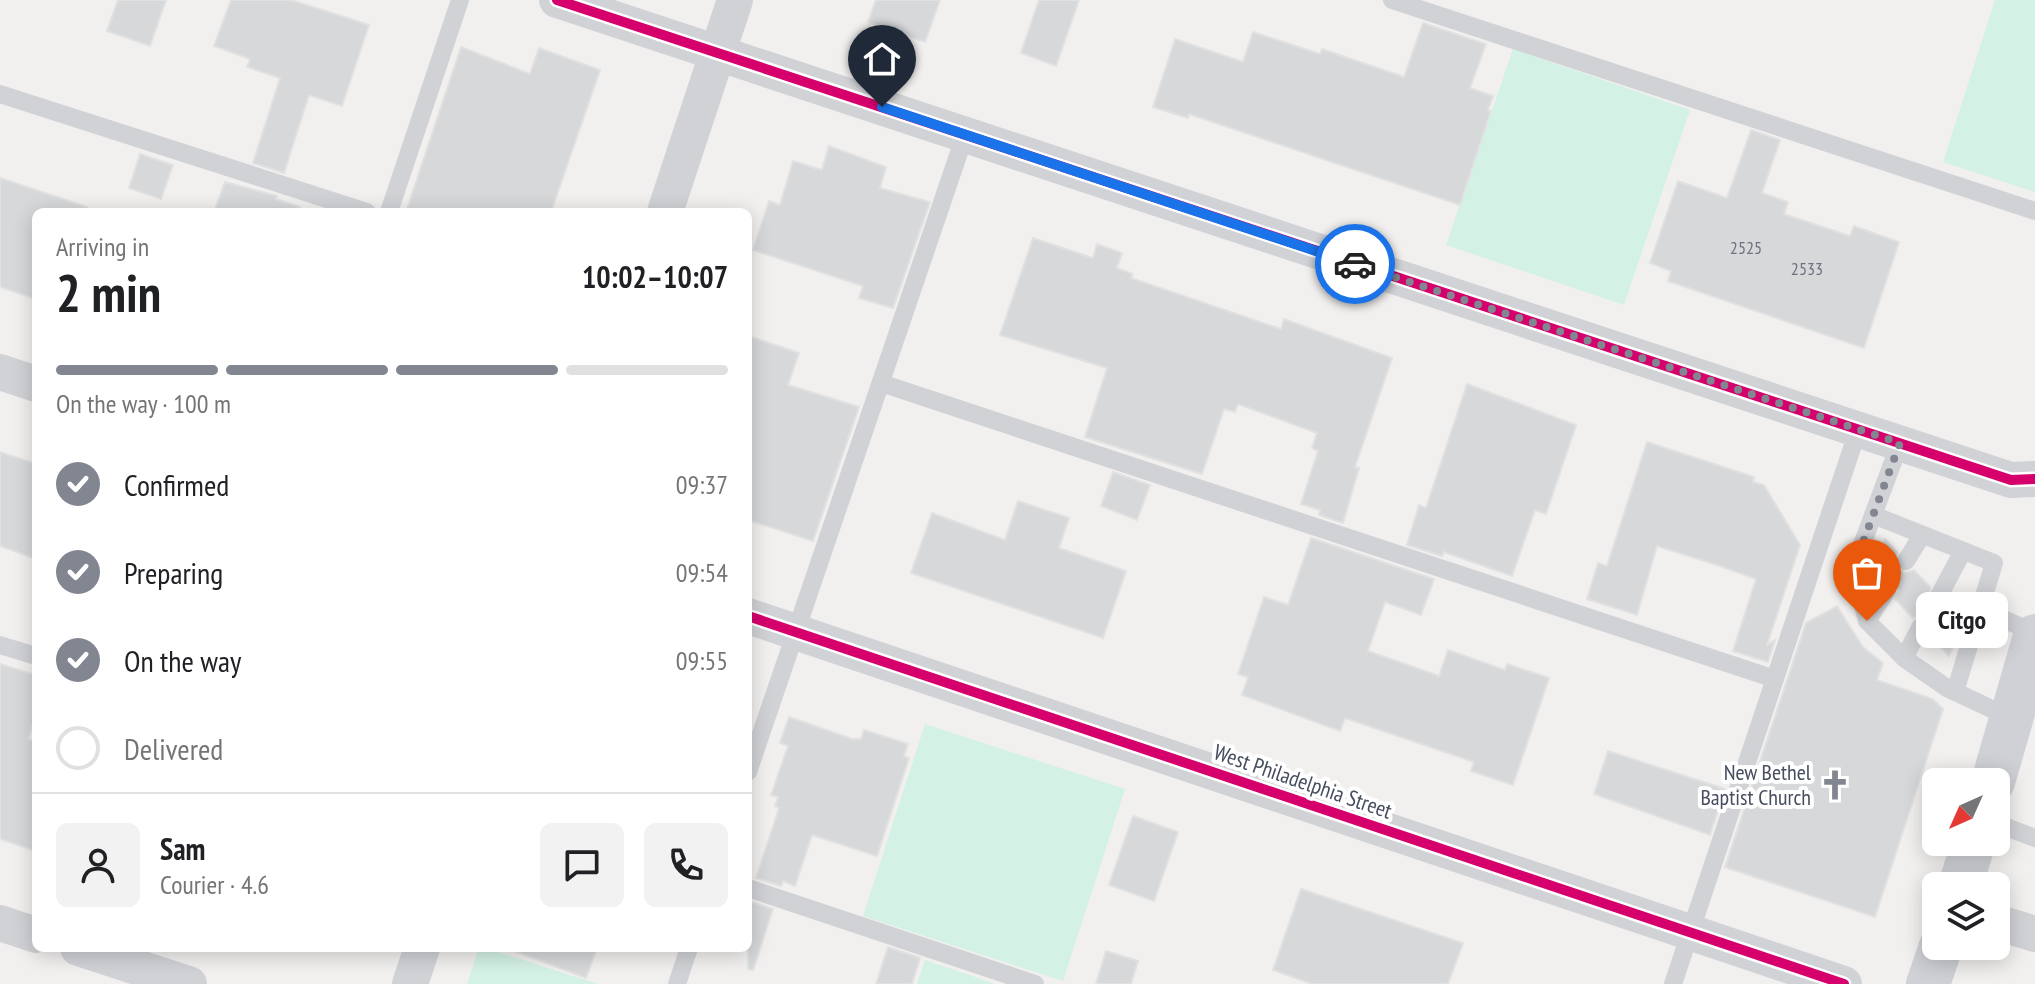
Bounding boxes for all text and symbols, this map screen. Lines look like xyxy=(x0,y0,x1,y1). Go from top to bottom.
pin xyxy=(848,25,916,107)
icon: home xyxy=(860,37,904,81)
courier xyxy=(1315,224,1395,304)
text: Arriving in xyxy=(56,230,149,263)
house number: 2525 xyxy=(1730,236,1762,259)
icon: car xyxy=(1333,242,1377,286)
text: 10:02–10:07 xyxy=(582,257,728,296)
house number: 2533 xyxy=(1791,257,1823,280)
text: 2 min xyxy=(56,259,161,326)
text: On the way · 100 m xyxy=(56,387,231,420)
icon: check xyxy=(56,462,100,506)
text: Confirmed xyxy=(124,465,229,504)
text: 09:37 xyxy=(676,468,728,501)
pin xyxy=(1833,539,1901,621)
icon: check xyxy=(56,550,100,594)
icon: bag xyxy=(1845,551,1889,595)
text: Preparing xyxy=(124,553,223,592)
text: 09:54 xyxy=(676,556,728,589)
callout: Citgo xyxy=(1915,593,2007,649)
text: Citgo xyxy=(1938,603,1986,636)
icon: check xyxy=(56,638,100,682)
text: On the way xyxy=(124,641,241,680)
text: 09:55 xyxy=(676,644,728,677)
text: Delivered xyxy=(124,729,223,768)
street label: West Philadelphia Street xyxy=(1210,737,1396,825)
place label: New Bethel Baptist Church xyxy=(1700,758,1812,811)
church icon: New Bethel Baptist Church xyxy=(1818,768,1852,802)
north arrow xyxy=(1922,768,2010,856)
map controls xyxy=(1922,768,2010,960)
button: person xyxy=(56,823,140,907)
button: chat xyxy=(540,823,624,907)
button: phone xyxy=(644,823,728,907)
text: Sam xyxy=(160,829,205,868)
text: Courier · 4.6 xyxy=(160,868,269,901)
button: layers xyxy=(1922,872,2010,960)

